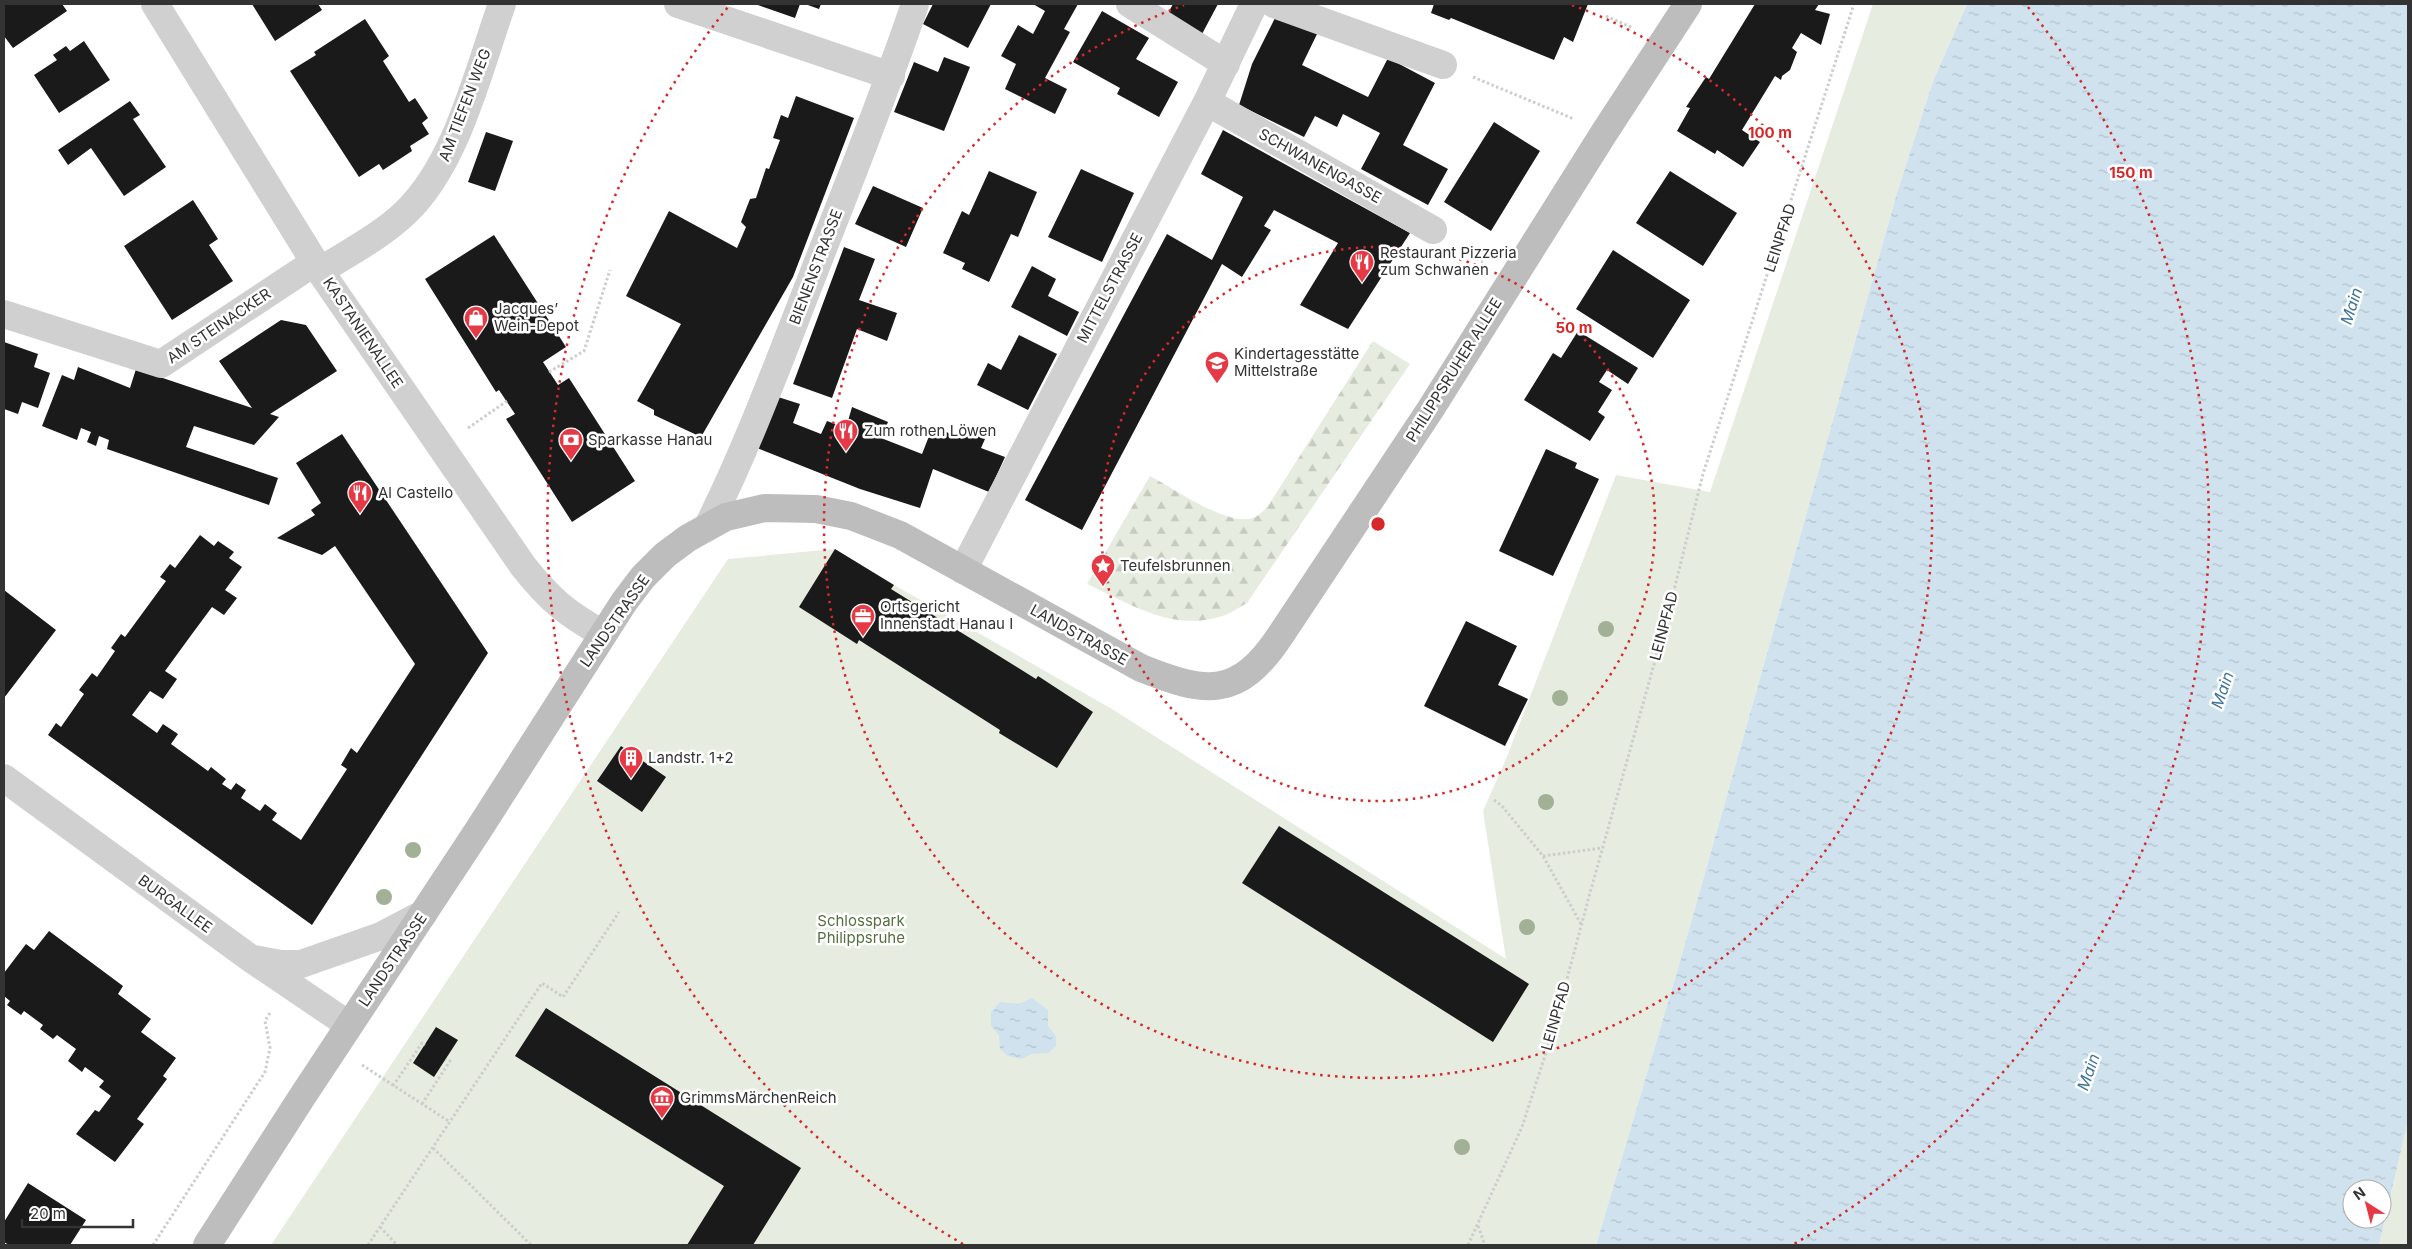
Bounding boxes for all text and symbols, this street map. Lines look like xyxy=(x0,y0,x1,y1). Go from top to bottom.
street label: AM TIEFEN WEG xyxy=(434,46,495,164)
text: 100 m xyxy=(1748,123,1792,142)
street label: SCHWANENGASSE xyxy=(1256,124,1385,207)
text: 150 m xyxy=(2109,163,2153,182)
street label: LEINPFAD xyxy=(1760,201,1800,275)
street label: BIENENSTRASSE xyxy=(785,206,846,327)
street label: MITTELSTRASSE xyxy=(1073,229,1147,346)
place label: Restaurant Pizzeria zum Schwanen xyxy=(1380,243,1517,279)
restaurant icon: Restaurant Pizzeria zum Schwanen xyxy=(1349,249,1375,283)
street label: KASTANIENALLEE xyxy=(319,274,408,392)
street label: AM STEINACKER xyxy=(163,284,275,367)
water label: Main xyxy=(2336,285,2366,327)
street label: PHILIPPSRUHER ALLEE xyxy=(1401,294,1506,445)
place label: Jacques’ Wein-Depot xyxy=(494,299,579,335)
shop icon: Jacques’ Wein-Depot xyxy=(463,305,489,339)
text: 50 m xyxy=(1556,318,1592,337)
place label: Kindertagesstätte Mittelstraße xyxy=(1234,344,1359,380)
school or university icon: Kindertagesstätte Mittelstraße xyxy=(1204,350,1230,384)
restaurant icon: Zum rothen Löwen xyxy=(833,418,859,452)
place label: Zum rothen Löwen xyxy=(864,421,996,440)
bank icon: Sparkasse Hanau xyxy=(558,427,584,461)
place label: Sparkasse Hanau xyxy=(588,430,712,449)
restaurant icon: Al Castello xyxy=(347,480,373,514)
place label: Al Castello xyxy=(378,483,453,502)
centre of rings xyxy=(1369,515,1387,533)
place icon: Teufelsbrunnen xyxy=(1090,553,1116,587)
place label: Teufelsbrunnen xyxy=(1120,556,1231,575)
street label: LANDSTRASSE xyxy=(576,571,653,671)
street label: LEINPFAD xyxy=(1645,589,1682,663)
place label: Ortsgericht Innenstadt Hanau I xyxy=(880,597,1013,633)
street label: LANDSTRASSE xyxy=(1027,600,1131,669)
office icon: Ortsgericht Innenstadt Hanau I xyxy=(850,603,876,637)
water label: Main xyxy=(2206,669,2238,711)
building icon: Landstr. 1+2 xyxy=(618,745,644,779)
place label: Landstr. 1+2 xyxy=(648,748,734,767)
street label: BURGALLEE xyxy=(135,870,216,937)
street label: LANDSTRASSE xyxy=(354,909,431,1010)
park label: Schlosspark Philippsruhe xyxy=(817,911,905,947)
street label: LEINPFAD xyxy=(1537,979,1574,1053)
water label: Main xyxy=(2072,1051,2104,1093)
museum icon: GrimmsMärchenReich xyxy=(649,1085,675,1119)
place label: GrimmsMärchenReich xyxy=(680,1088,837,1107)
north arrow xyxy=(2342,1179,2392,1229)
text: N xyxy=(2350,1183,2368,1203)
scale bar xyxy=(22,1196,134,1228)
text: 20 m xyxy=(30,1204,66,1223)

